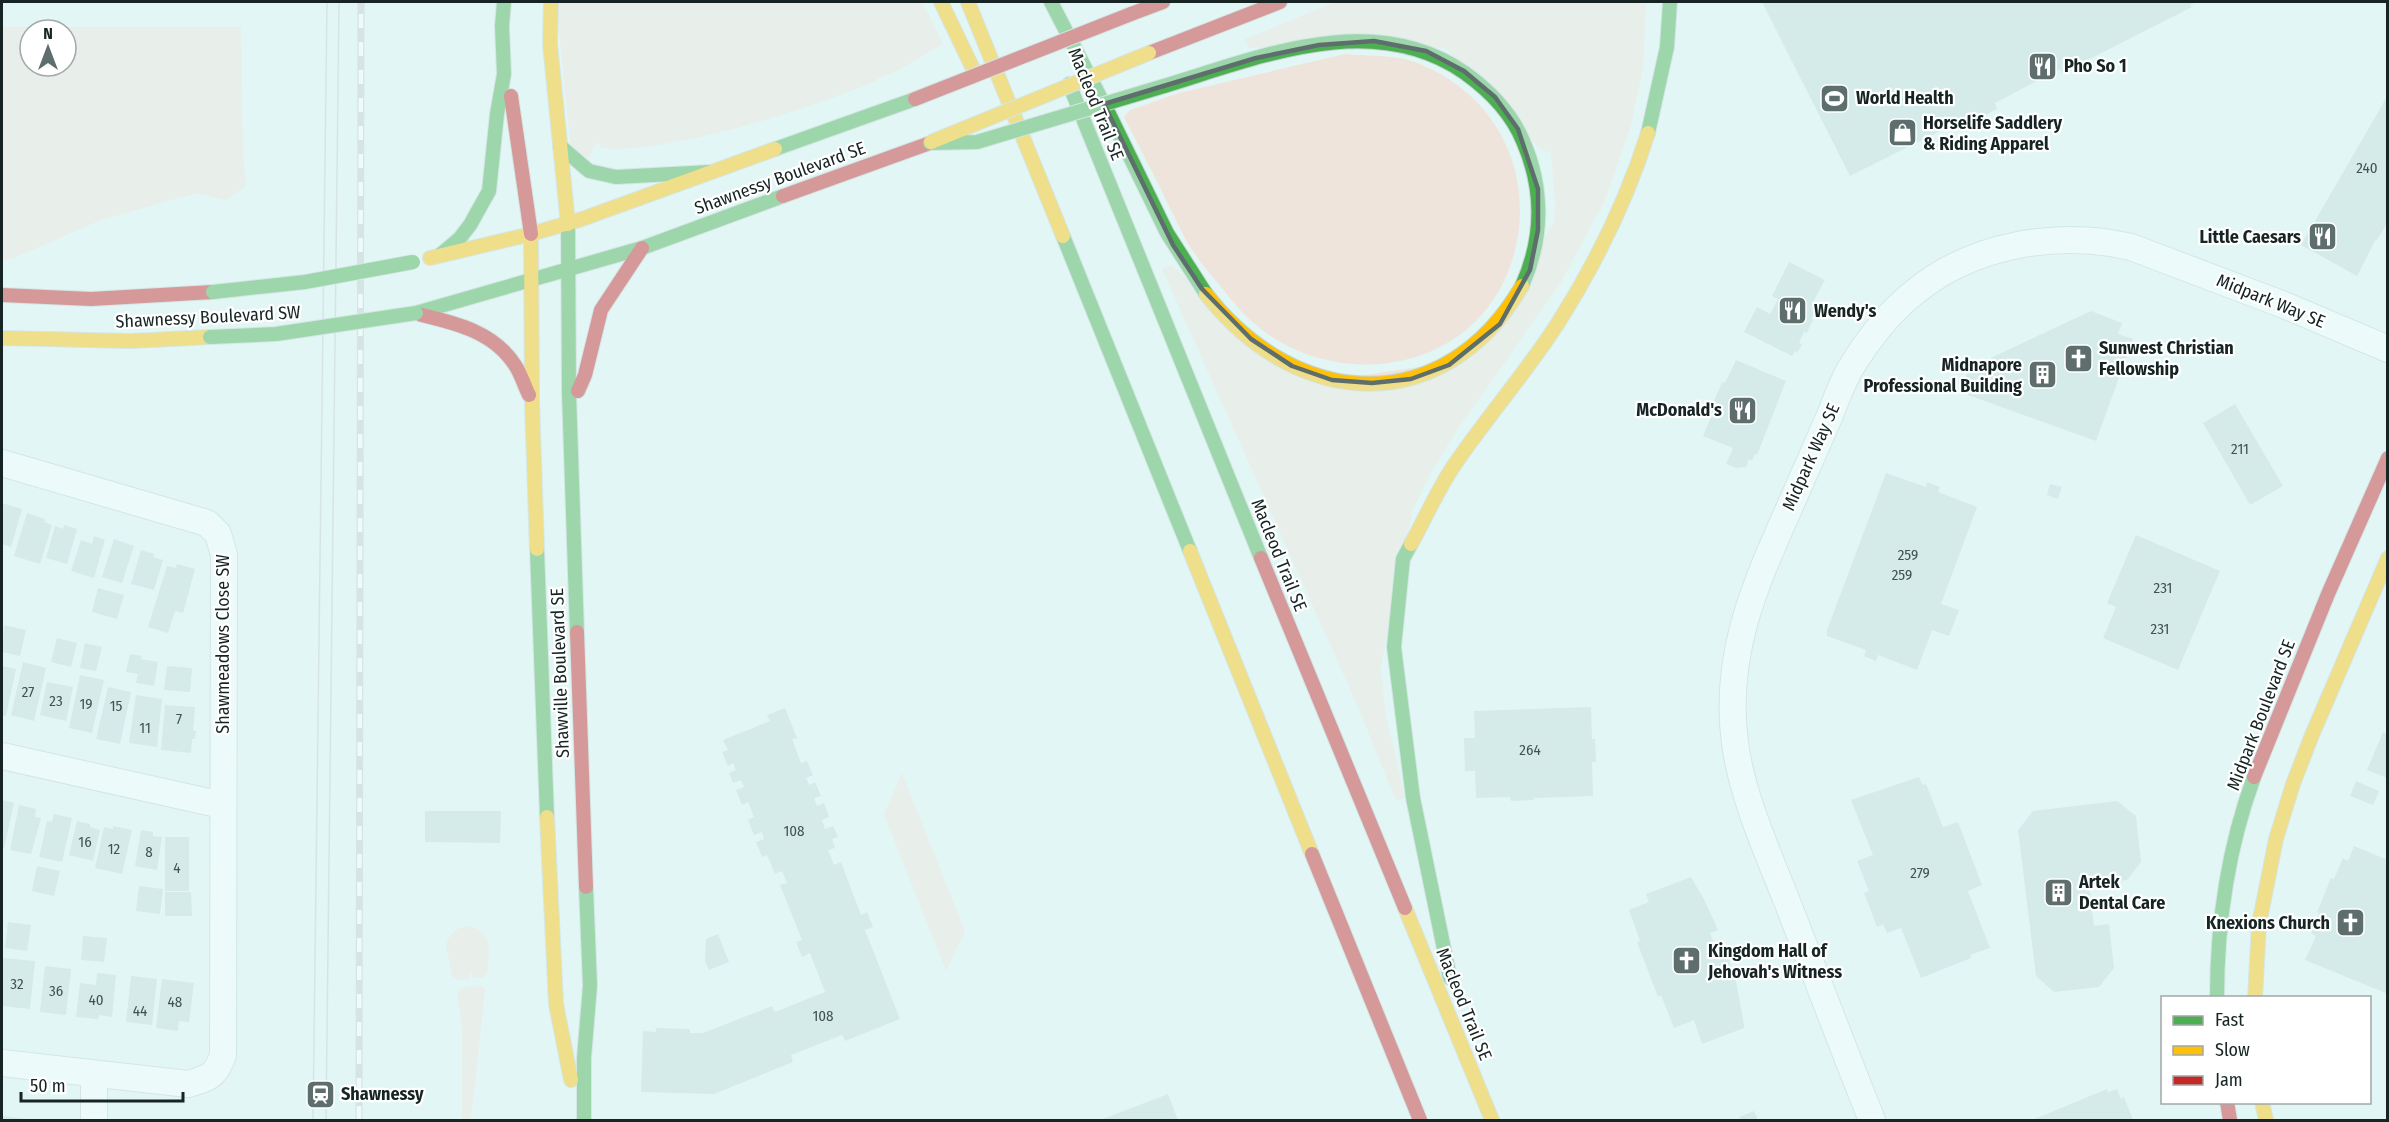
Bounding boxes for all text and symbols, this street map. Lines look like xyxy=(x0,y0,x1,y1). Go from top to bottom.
north arrow xyxy=(18,18,78,78)
text: N xyxy=(43,24,53,43)
street label: Macleod Trail SE xyxy=(1063,45,1129,163)
restaurant icon: Pho So 1 xyxy=(2027,50,2059,82)
place label: Pho So 1 xyxy=(2064,55,2127,77)
sports icon: World Health xyxy=(1819,82,1851,114)
place label: World Health xyxy=(1856,87,1954,109)
place label: Horselife Saddlery & Riding Apparel xyxy=(1923,112,2062,155)
shop icon: Horselife Saddlery & Riding Apparel xyxy=(1886,117,1918,149)
street label: Shawnessy Boulevard SE xyxy=(692,137,868,219)
house number: 240 xyxy=(2356,159,2378,177)
restaurant icon: Little Caesars xyxy=(2306,221,2338,253)
place label: Little Caesars xyxy=(2199,226,2301,248)
street label: Midpark Way SE xyxy=(2213,269,2329,333)
restaurant icon: Wendy's xyxy=(1777,295,1809,327)
place label: Wendy's xyxy=(1814,300,1877,322)
street label: Shawnessy Boulevard SW xyxy=(115,301,302,333)
place label: Sunwest Christian Fellowship xyxy=(2099,337,2234,380)
church icon: Sunwest Christian Fellowship xyxy=(2062,342,2094,374)
place label: Midnapore Professional Building xyxy=(1863,354,2022,397)
building icon: Midnapore Professional Building xyxy=(2027,359,2059,391)
restaurant icon: McDonald's xyxy=(1727,394,1759,426)
place label: McDonald's xyxy=(1636,399,1722,421)
street label: Midpark Way SE xyxy=(1778,400,1844,514)
house number: 211 xyxy=(2231,440,2249,458)
street label: Macleod Trail SE xyxy=(1246,496,1312,614)
house number: 259 xyxy=(1898,546,1918,564)
street label: Shawmeadows Close SW xyxy=(212,554,234,734)
house number: 259 xyxy=(1892,566,1912,584)
house number: 231 xyxy=(2154,579,2172,597)
street label: Shawville Boulevard SE xyxy=(546,588,574,758)
house number: 231 xyxy=(2151,620,2169,638)
street label: Midpark Boulevard SE xyxy=(2222,636,2300,794)
house number: 27 xyxy=(22,683,34,701)
house number: 23 xyxy=(49,692,63,710)
house number: 19 xyxy=(79,695,93,713)
house number: 15 xyxy=(110,697,122,715)
house number: 7 xyxy=(176,710,182,728)
house number: 11 xyxy=(139,719,151,737)
house number: 264 xyxy=(1519,741,1541,759)
house number: 108 xyxy=(783,822,805,840)
house number: 16 xyxy=(78,833,92,851)
house number: 12 xyxy=(108,840,121,858)
house number: 8 xyxy=(145,843,153,861)
house number: 4 xyxy=(173,859,181,877)
house number: 279 xyxy=(1910,864,1930,882)
place label: Artek Dental Care xyxy=(2078,871,2165,914)
building icon: Artek Dental Care xyxy=(2042,876,2074,908)
church icon: Knexions Church xyxy=(2335,907,2367,939)
place label: Knexions Church xyxy=(2206,912,2330,934)
place label: Kingdom Hall of Jehovah's Witness xyxy=(1707,940,1842,983)
street label: Macleod Trail SE xyxy=(1431,945,1497,1063)
church icon: Kingdom Hall of Jehovah's Witness xyxy=(1671,945,1703,977)
house number: 32 xyxy=(10,975,24,993)
house number: 36 xyxy=(49,982,63,1000)
house number: 40 xyxy=(88,991,104,1009)
house number: 48 xyxy=(168,993,182,1011)
legend xyxy=(2161,996,2371,1104)
house number: 44 xyxy=(133,1002,147,1020)
house number: 108 xyxy=(812,1007,834,1025)
text: Fast xyxy=(2215,1009,2244,1031)
text: Slow xyxy=(2215,1039,2250,1061)
scale bar xyxy=(21,1065,183,1103)
text: Jam xyxy=(2215,1069,2243,1091)
text: 50 m xyxy=(30,1075,66,1097)
station icon: Shawnessy xyxy=(304,1078,336,1110)
place label: Shawnessy xyxy=(341,1083,424,1105)

